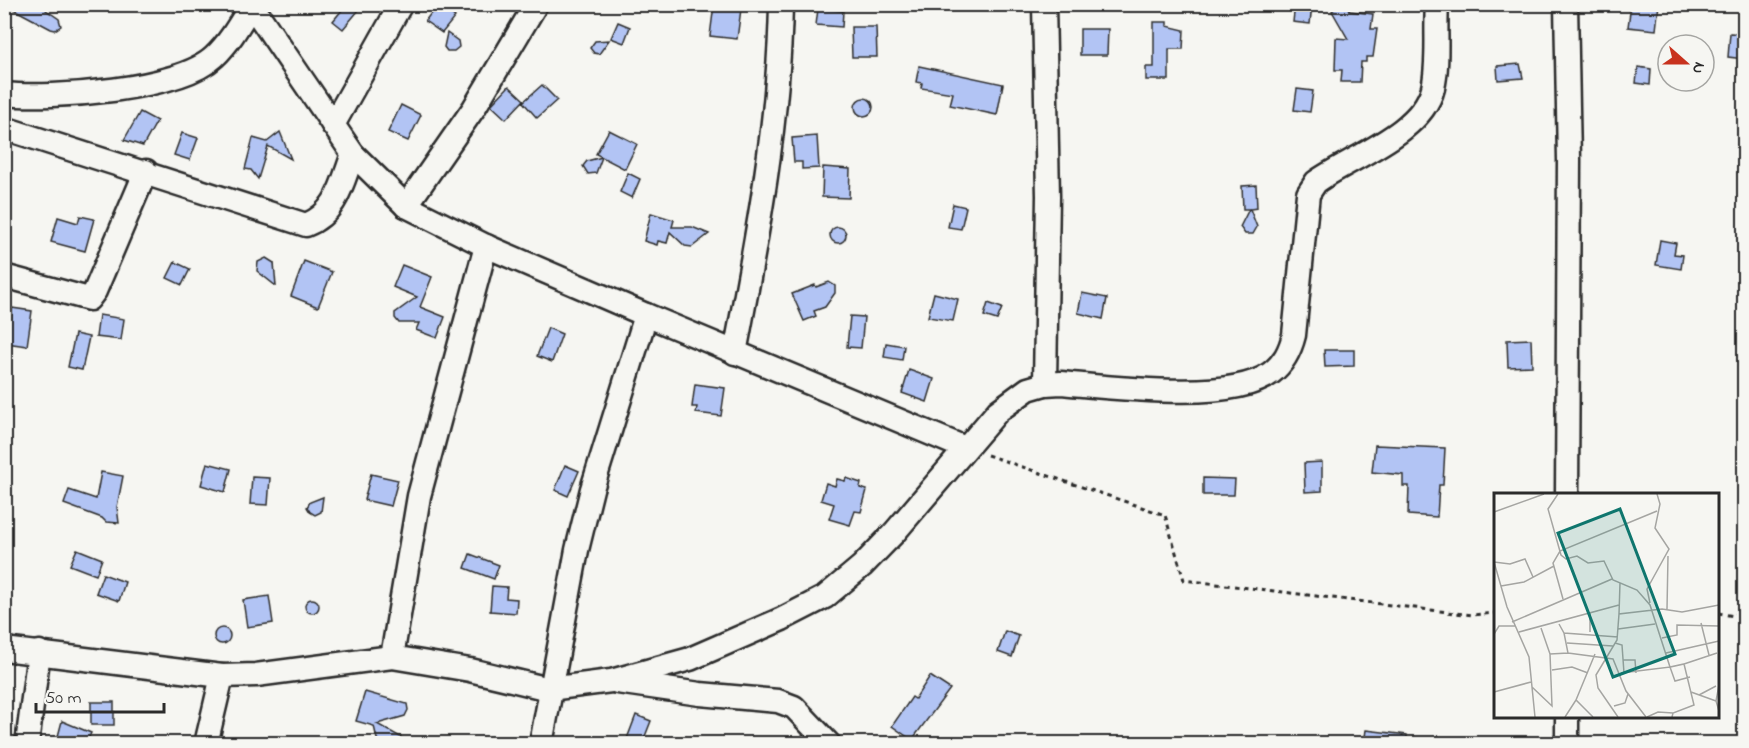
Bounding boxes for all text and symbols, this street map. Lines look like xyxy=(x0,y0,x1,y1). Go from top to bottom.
north arrow xyxy=(1656,33,1716,93)
text: N xyxy=(1685,58,1711,77)
inset map xyxy=(1494,493,1719,718)
scale bar xyxy=(36,676,164,714)
text: 50 m xyxy=(45,686,82,712)

